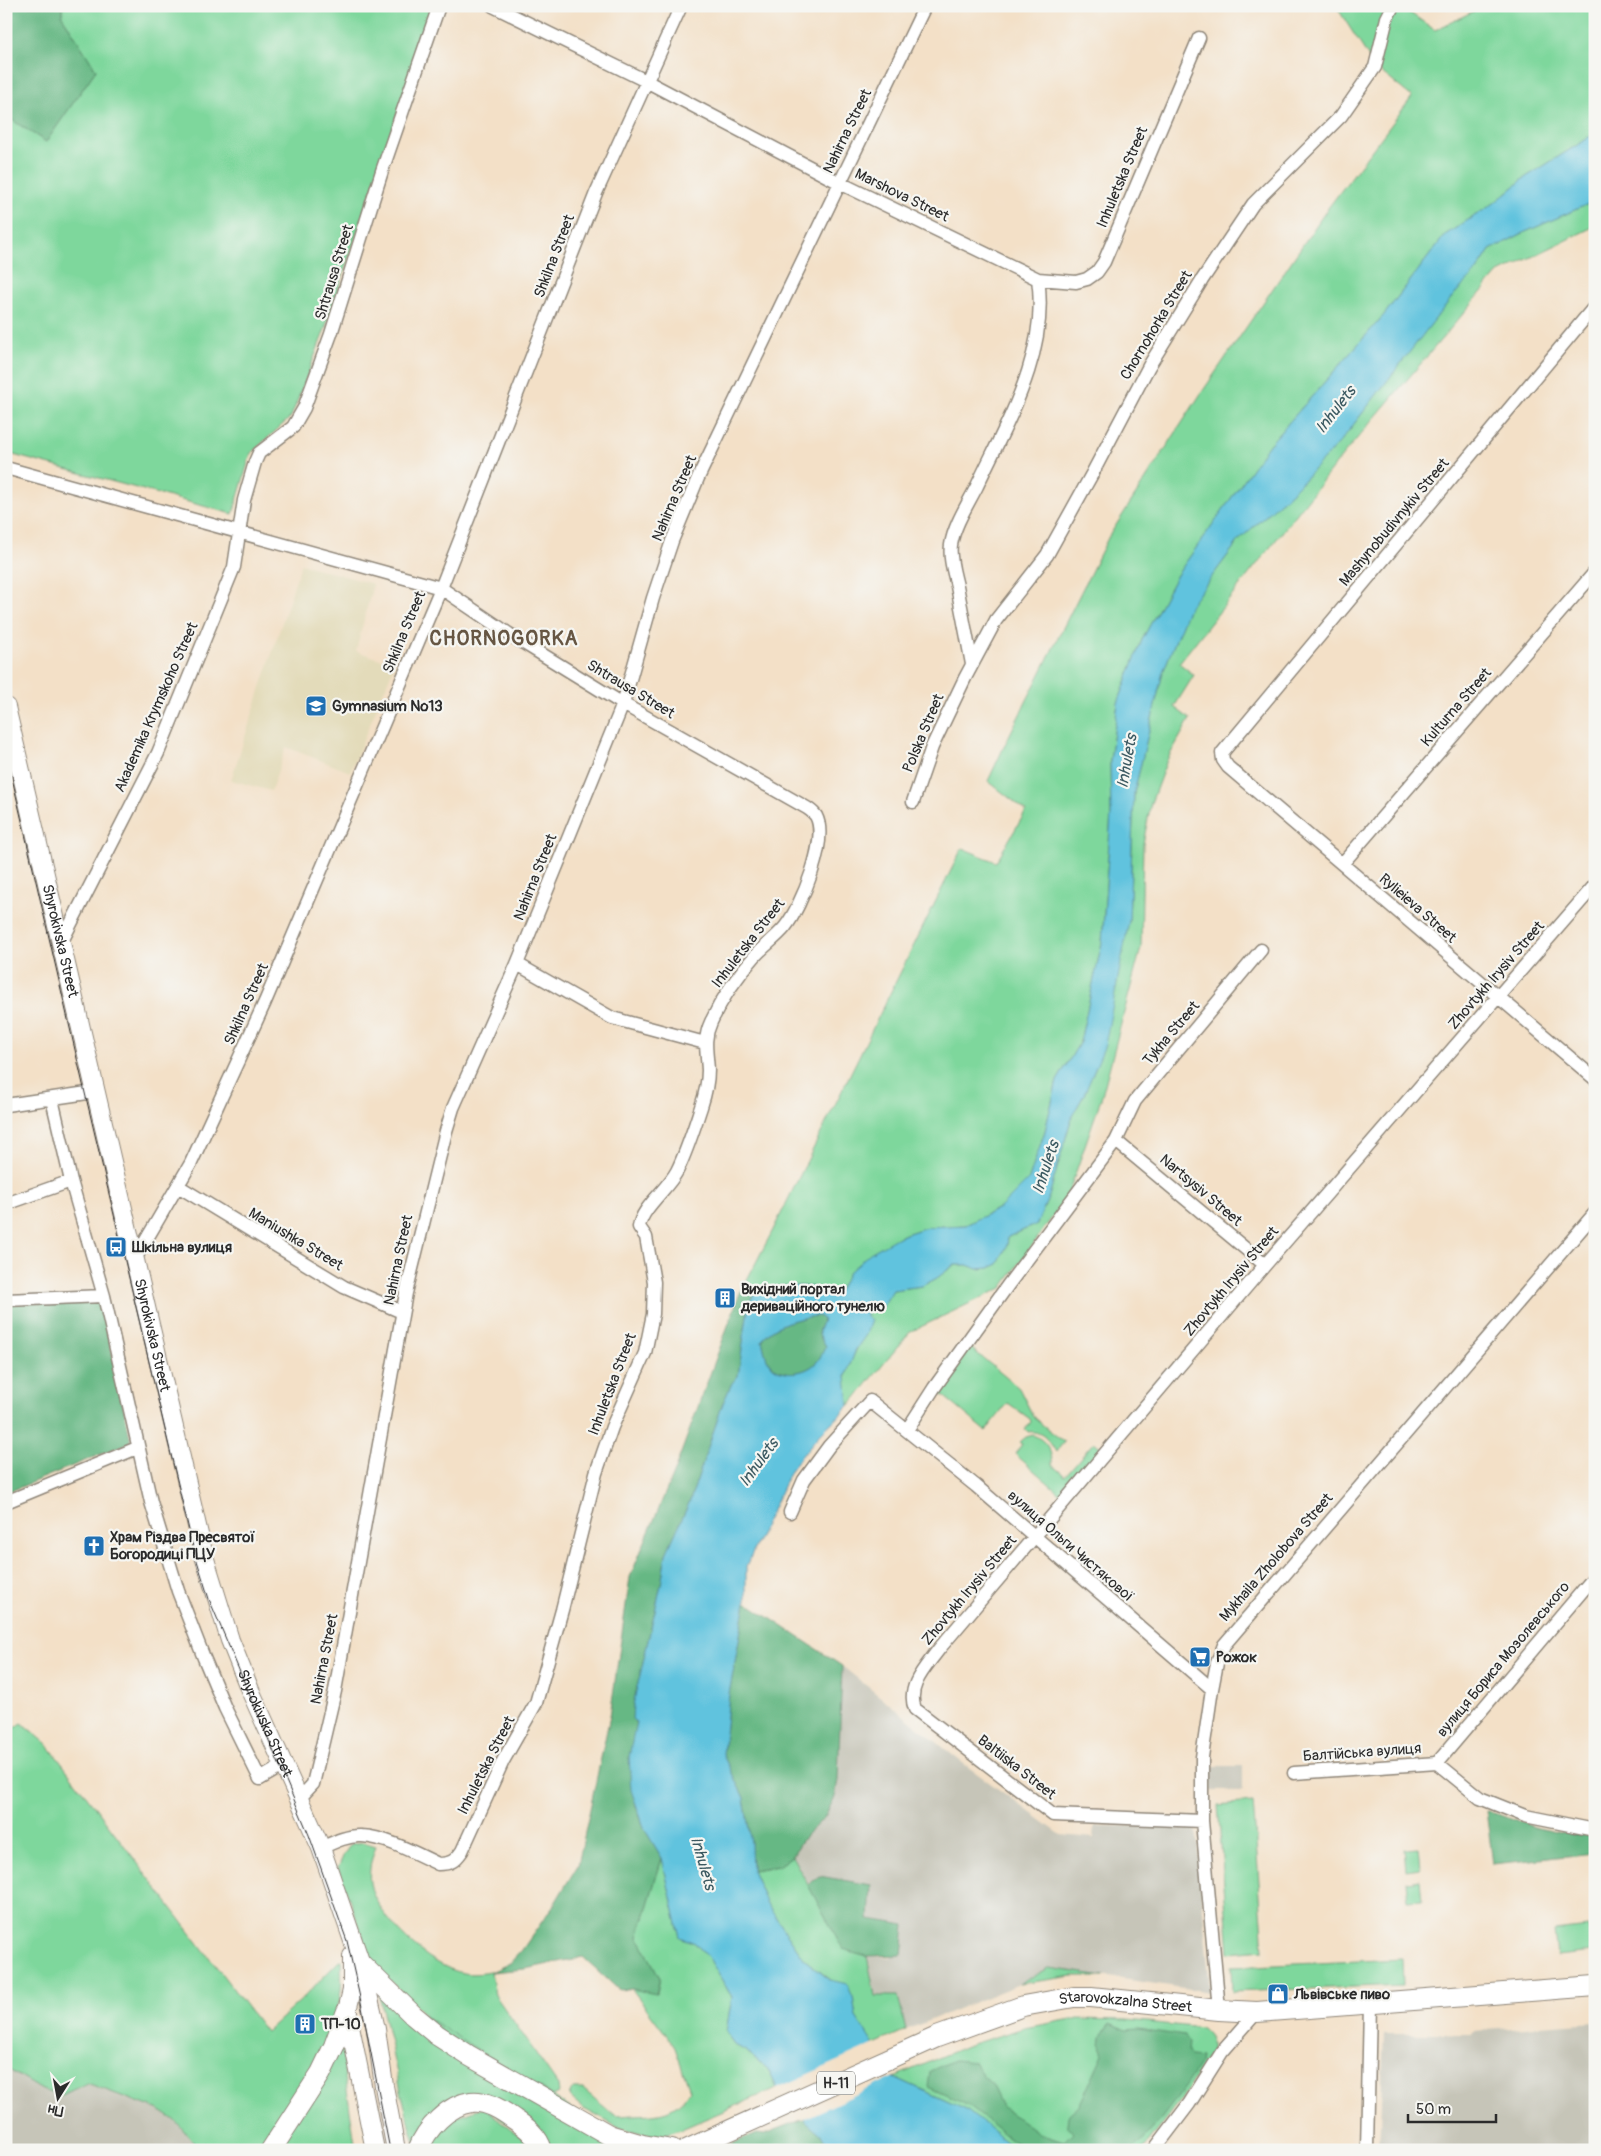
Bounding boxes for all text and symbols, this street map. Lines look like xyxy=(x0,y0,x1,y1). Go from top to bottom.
street label: Nahirna Street xyxy=(819,85,877,177)
street label: Inhuletska Street xyxy=(1093,123,1153,231)
street label: Marshova Street xyxy=(852,164,953,227)
street label: Shkilna Street xyxy=(530,211,579,301)
street label: Shtrausa Street xyxy=(311,221,358,322)
street label: Chornohorka Street xyxy=(1116,266,1197,383)
water label: Inhulets xyxy=(1311,381,1362,437)
street label: Nahirna Street xyxy=(648,451,701,544)
street label: Mashynobudivnykiv Street xyxy=(1335,454,1454,590)
street label: Shkilna Street xyxy=(379,587,431,676)
street label: Akademika Krymskoho Street xyxy=(110,618,203,795)
district label: CHORNOGORKA xyxy=(429,626,579,651)
street label: Shtrausa Street xyxy=(583,656,679,724)
street label: Kulturna Street xyxy=(1417,663,1496,751)
street label: Polska Street xyxy=(898,690,949,775)
school or university icon: Gymnasium №13 xyxy=(304,694,328,718)
place label: Gymnasium №13 xyxy=(332,697,443,716)
water label: Inhulets xyxy=(1112,731,1142,790)
street label: Nahirna Street xyxy=(509,830,562,923)
street label: Rylieieva Street xyxy=(1375,870,1461,948)
street label: Shyrokivska Street xyxy=(38,882,83,1000)
street label: Inhuletska Street xyxy=(708,894,790,992)
street label: Zhovtykh Irysiv Street xyxy=(1444,916,1549,1033)
street label: Shkilna Street xyxy=(220,959,273,1048)
street label: Tykha Street xyxy=(1139,996,1204,1069)
water label: Inhulets xyxy=(1028,1137,1064,1196)
street label: Nartsysiv Street xyxy=(1155,1150,1247,1231)
street label: Maniushka Street xyxy=(245,1204,347,1276)
street label: Nahirna Street xyxy=(380,1212,418,1307)
street label: Zhovtykh Irysiv Street xyxy=(1180,1222,1283,1340)
bus stop icon: Шкільна вулиця xyxy=(104,1235,128,1259)
place label: Шкільна вулиця xyxy=(131,1238,232,1257)
street label: Shyrokivska Street xyxy=(130,1277,175,1395)
place label: Вихідний портал дериваційного тунелю xyxy=(740,1280,885,1316)
building icon: Вихідний портал дериваційного тунелю xyxy=(713,1286,737,1310)
street label: Inhuletska Street xyxy=(584,1329,641,1438)
water label: Inhulets xyxy=(735,1433,784,1490)
street label: вулиця Ольги Чистякової xyxy=(1004,1486,1138,1606)
street label: Mykhaila Zholobova Street xyxy=(1215,1489,1338,1625)
place label: Храм Різдва Пресвятої Богородиці ПЦУ xyxy=(110,1528,255,1564)
street label: Zhovtykh Irysiv Street xyxy=(918,1531,1021,1649)
church icon: Храм Різдва Пресвятої Богородиці ПЦУ xyxy=(82,1534,106,1558)
street label: вулиця Бориса Мозолевського xyxy=(1433,1578,1574,1741)
street label: Nahirna Street xyxy=(306,1611,343,1706)
supermarket icon: Рожок xyxy=(1188,1645,1212,1669)
place label: Рожок xyxy=(1216,1648,1257,1667)
street label: Shyrokivska Street xyxy=(233,1667,297,1781)
street label: Inhuletska Street xyxy=(453,1712,520,1818)
street label: Baltiiska Street xyxy=(974,1731,1060,1804)
street label: Балтійська вулиця xyxy=(1302,1739,1422,1766)
water label: Inhulets xyxy=(686,1834,721,1894)
shop icon: Львівське пиво xyxy=(1266,1982,1290,2006)
place label: Львівське пиво xyxy=(1293,1985,1390,2004)
street label: Starovokzalna Street xyxy=(1057,1988,1194,2017)
building icon: ТП-10 xyxy=(293,2012,317,2036)
place label: ТП-10 xyxy=(320,2015,361,2034)
road number: Н-11 xyxy=(817,2072,855,2094)
north arrow xyxy=(32,2074,82,2124)
scale bar xyxy=(1408,2091,1496,2123)
text: Пн xyxy=(46,2100,65,2120)
text: 50 m xyxy=(1416,2100,1451,2119)

